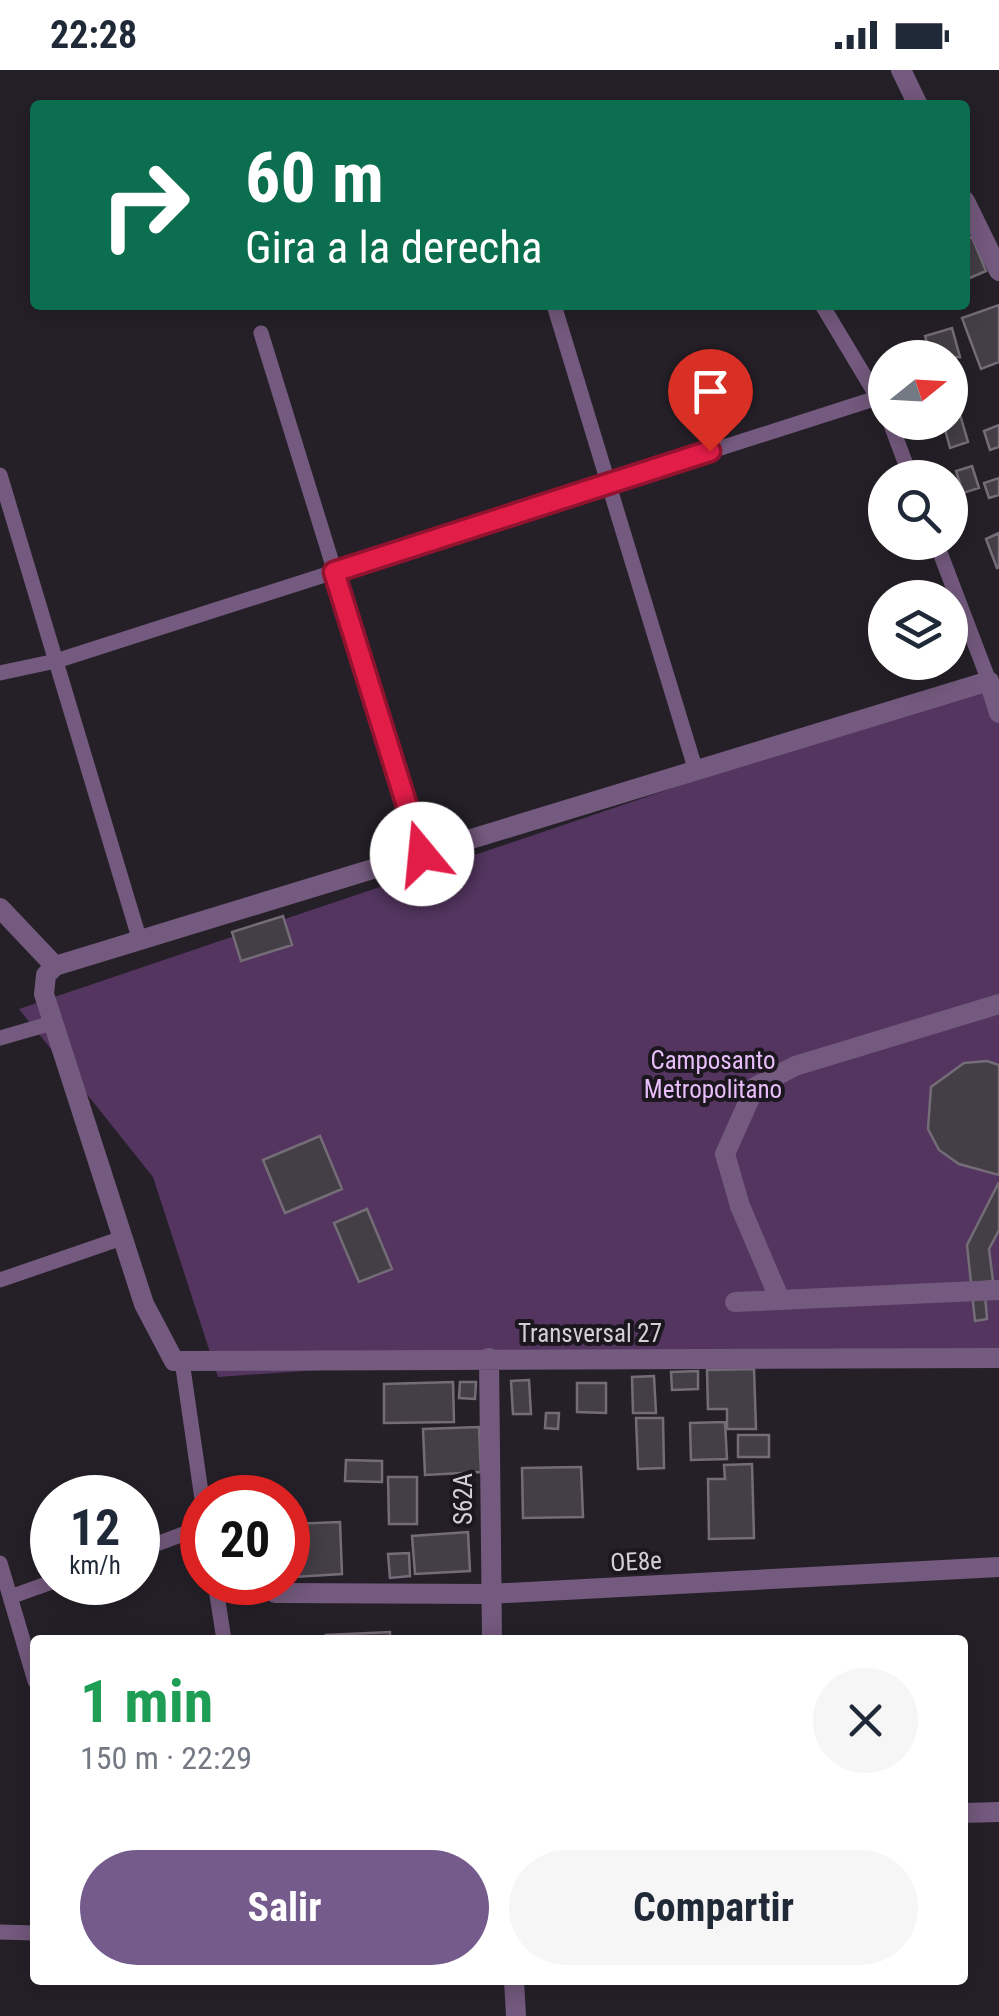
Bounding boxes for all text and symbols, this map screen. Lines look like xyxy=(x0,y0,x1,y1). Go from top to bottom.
text: 22:28 xyxy=(50,13,137,57)
text: 60 m xyxy=(245,137,384,219)
icon: right xyxy=(80,140,210,270)
text: Gira a la derecha xyxy=(245,221,543,274)
north arrow xyxy=(868,340,968,440)
map controls xyxy=(868,340,968,680)
pin xyxy=(668,349,753,452)
icon: arrive xyxy=(683,364,738,419)
button: search xyxy=(868,460,968,560)
button: layers xyxy=(868,580,968,680)
position arrow xyxy=(370,802,474,906)
park label: Camposanto Metropolitano xyxy=(644,1046,782,1104)
street label: Transversal 27 xyxy=(518,1319,662,1348)
street label: S62A xyxy=(449,1473,478,1525)
speed limit sign: 20 xyxy=(180,1475,310,1605)
text: 12 xyxy=(70,1499,120,1557)
street label: OE8e xyxy=(610,1546,663,1577)
text: km/h xyxy=(69,1551,121,1580)
text: 1 min xyxy=(80,1666,213,1737)
button: close xyxy=(813,1668,918,1773)
text: 150 m · 22:29 xyxy=(80,1739,252,1777)
button: Salir xyxy=(80,1850,489,1965)
button: Compartir xyxy=(509,1850,918,1965)

